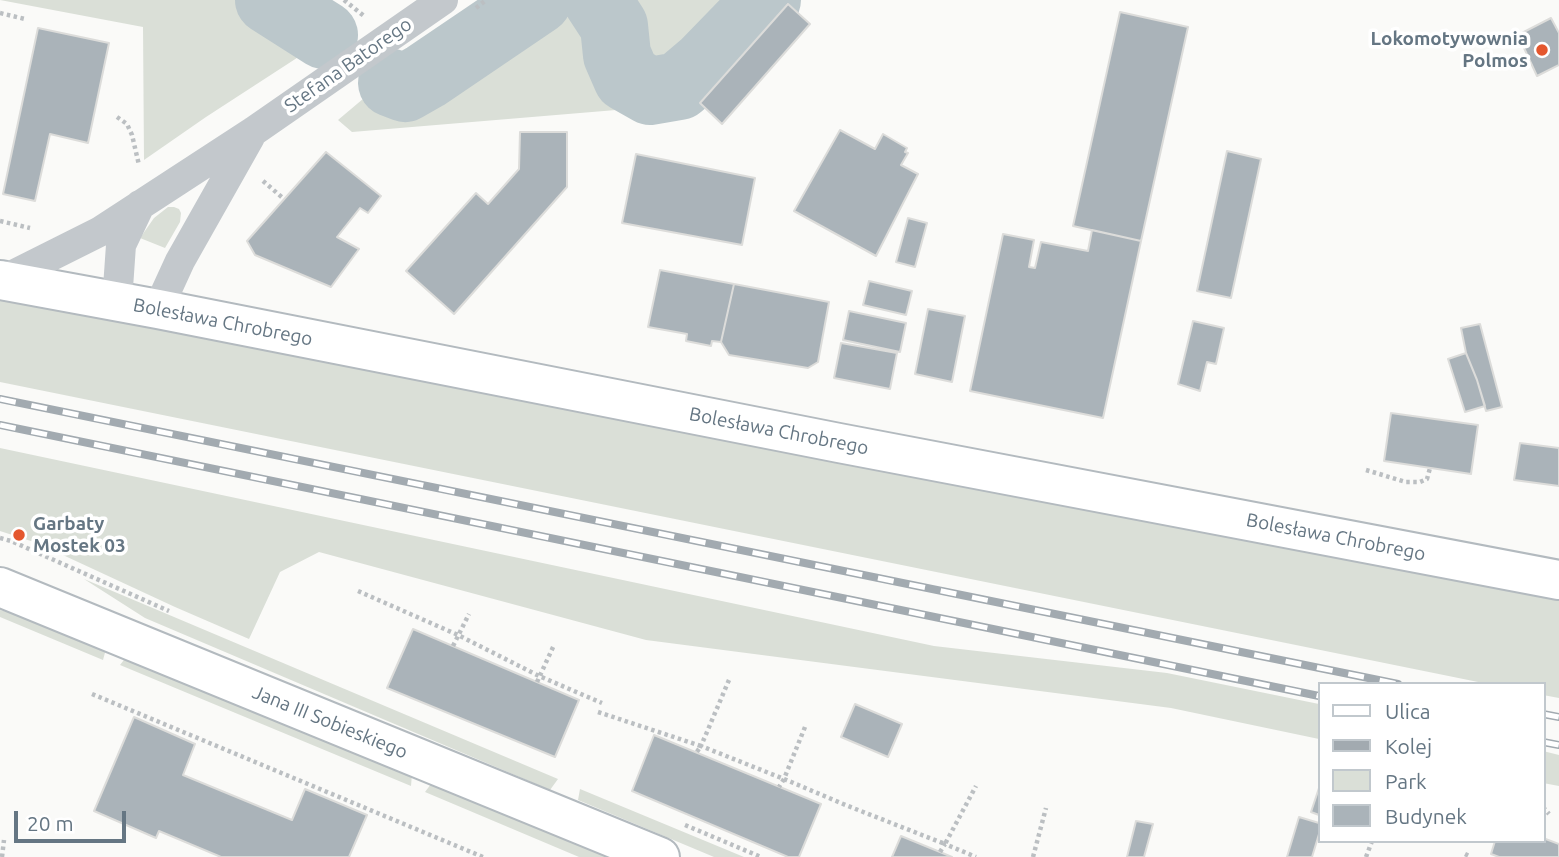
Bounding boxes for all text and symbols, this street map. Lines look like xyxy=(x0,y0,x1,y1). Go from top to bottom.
street label: Stefana Batorego xyxy=(280,13,416,117)
place label: Lokomotywownia Polmos xyxy=(1371,28,1528,72)
marker: Lokomotywownia Polmos xyxy=(1534,42,1550,58)
street label: Bolesława Chrobrego xyxy=(131,293,315,351)
street label: Bolesława Chrobrego xyxy=(687,402,871,460)
street label: Bolesława Chrobrego xyxy=(1244,508,1428,566)
place label: Garbaty Mostek 03 xyxy=(33,513,126,557)
marker: Garbaty Mostek 03 xyxy=(11,527,27,543)
street label: Jana III Sobieskiego xyxy=(249,680,411,764)
legend xyxy=(1318,682,1545,843)
text: Ulica xyxy=(1385,699,1430,723)
text: Kolej xyxy=(1385,734,1432,758)
text: Park xyxy=(1385,769,1427,793)
scale bar xyxy=(18,798,130,842)
text: Budynek xyxy=(1385,804,1467,828)
text: 20 m xyxy=(27,811,74,835)

